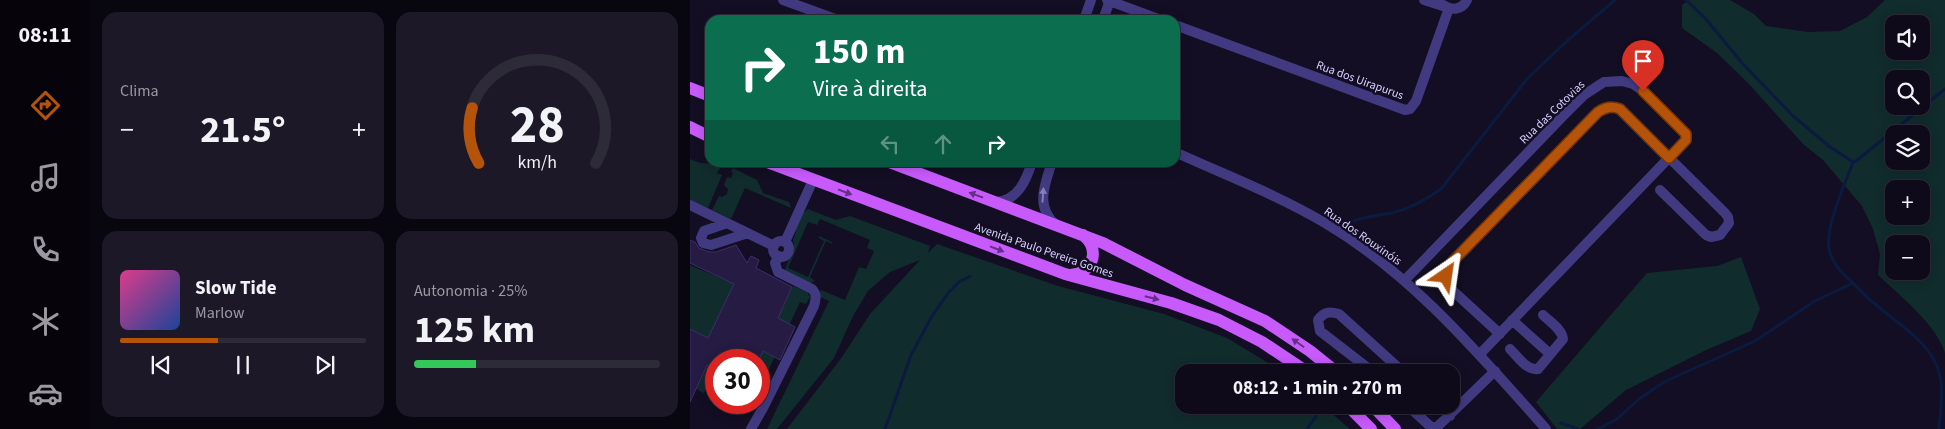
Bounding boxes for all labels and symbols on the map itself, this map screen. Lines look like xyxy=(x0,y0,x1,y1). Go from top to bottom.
pin xyxy=(1622,40,1664,91)
street label: Rua dos Uirapurus xyxy=(1314,57,1406,104)
street label: Rua das Cotovias xyxy=(1516,77,1589,148)
one-way arrow xyxy=(1040,187,1048,203)
one-way arrow xyxy=(838,188,853,196)
one-way arrow xyxy=(968,191,983,199)
street label: Rua dos Rouxinóis xyxy=(1320,203,1405,270)
street label: Avenida Paulo Pereira Gomes xyxy=(972,219,1116,282)
one-way arrow xyxy=(990,245,1005,253)
position arrow xyxy=(1419,249,1471,301)
one-way arrow xyxy=(1144,294,1159,302)
one-way arrow xyxy=(1291,338,1304,348)
speed limit sign: 30 xyxy=(705,349,770,414)

